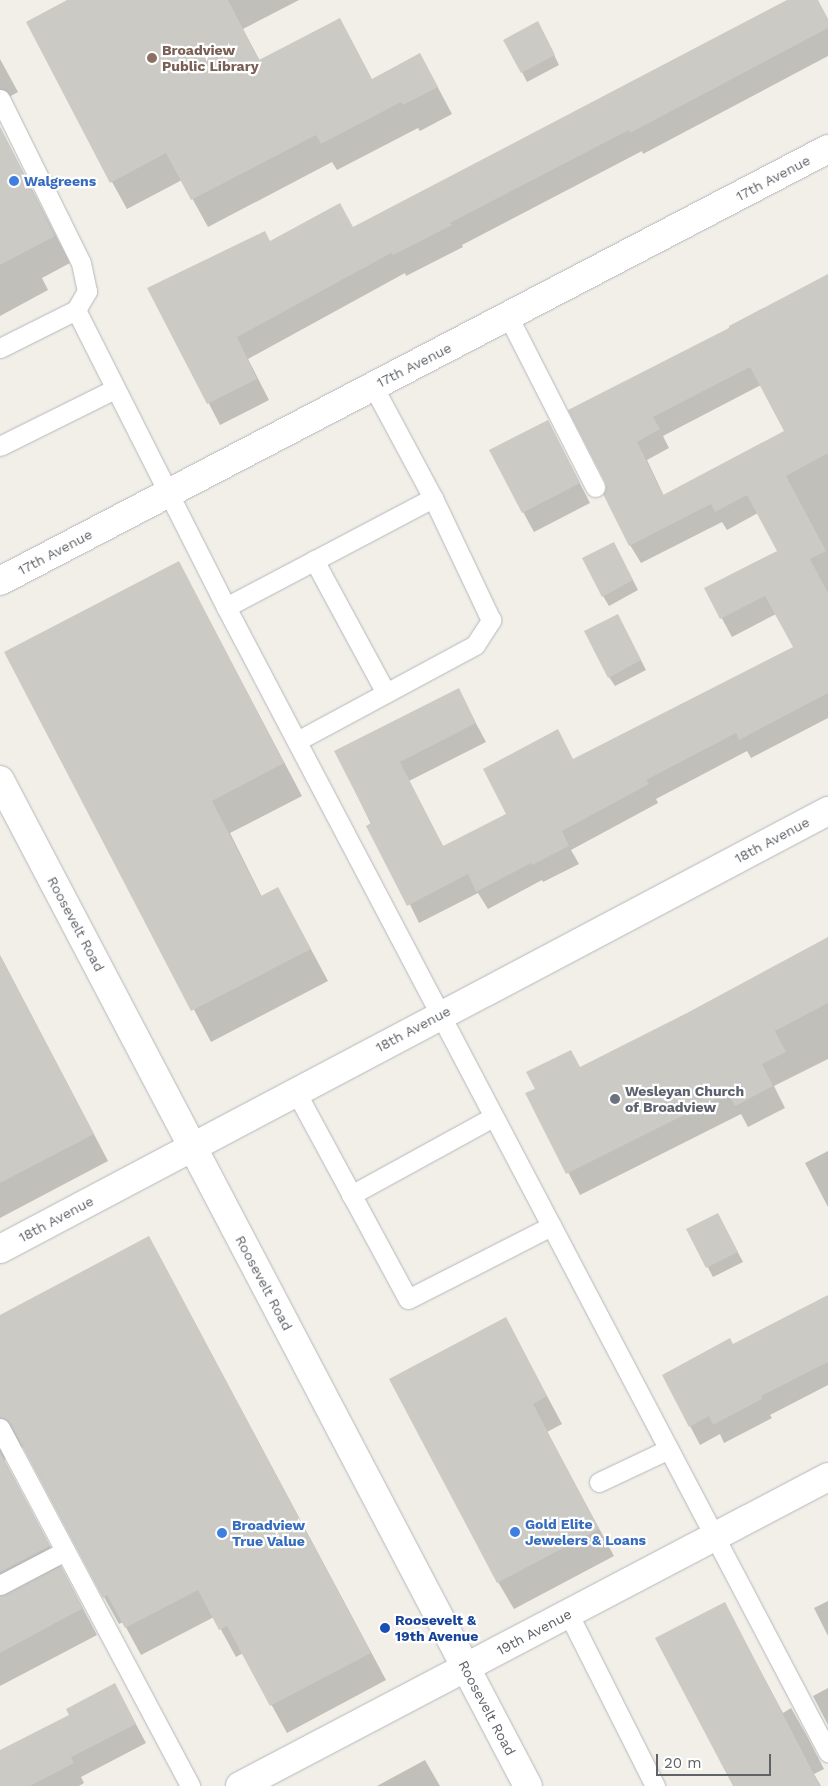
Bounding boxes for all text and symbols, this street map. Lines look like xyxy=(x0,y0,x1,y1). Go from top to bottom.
place label: Broadview Public Library xyxy=(162,42,259,74)
marker: Broadview Public Library xyxy=(146,52,158,64)
street label: 17th Avenue xyxy=(733,151,813,205)
place label: Walgreens xyxy=(24,173,96,189)
marker: Walgreens xyxy=(8,175,20,187)
street label: 17th Avenue xyxy=(374,339,454,391)
street label: 17th Avenue xyxy=(15,525,95,579)
street label: 18th Avenue xyxy=(731,813,813,867)
street label: Roosevelt Road xyxy=(44,874,108,974)
street label: 18th Avenue xyxy=(372,1002,454,1056)
place label: Wesleyan Church of Broadview xyxy=(625,1083,744,1116)
marker: Wesleyan Church of Broadview xyxy=(609,1093,621,1105)
street label: 18th Avenue xyxy=(15,1192,97,1246)
street label: Roosevelt Road xyxy=(232,1233,296,1333)
place label: Gold Elite Jewelers & Loans xyxy=(525,1516,646,1548)
place label: Broadview True Value xyxy=(232,1517,305,1550)
marker: Gold Elite Jewelers & Loans xyxy=(509,1526,521,1538)
marker: Broadview True Value xyxy=(216,1527,228,1539)
street label: 19th Avenue xyxy=(493,1605,575,1659)
place label: Roosevelt & 19th Avenue xyxy=(395,1612,479,1644)
marker: Roosevelt & 19th Avenue xyxy=(379,1622,391,1634)
street label: Roosevelt Road xyxy=(455,1658,519,1758)
scale bar xyxy=(658,1744,773,1776)
text: 20 m xyxy=(664,1754,702,1772)

